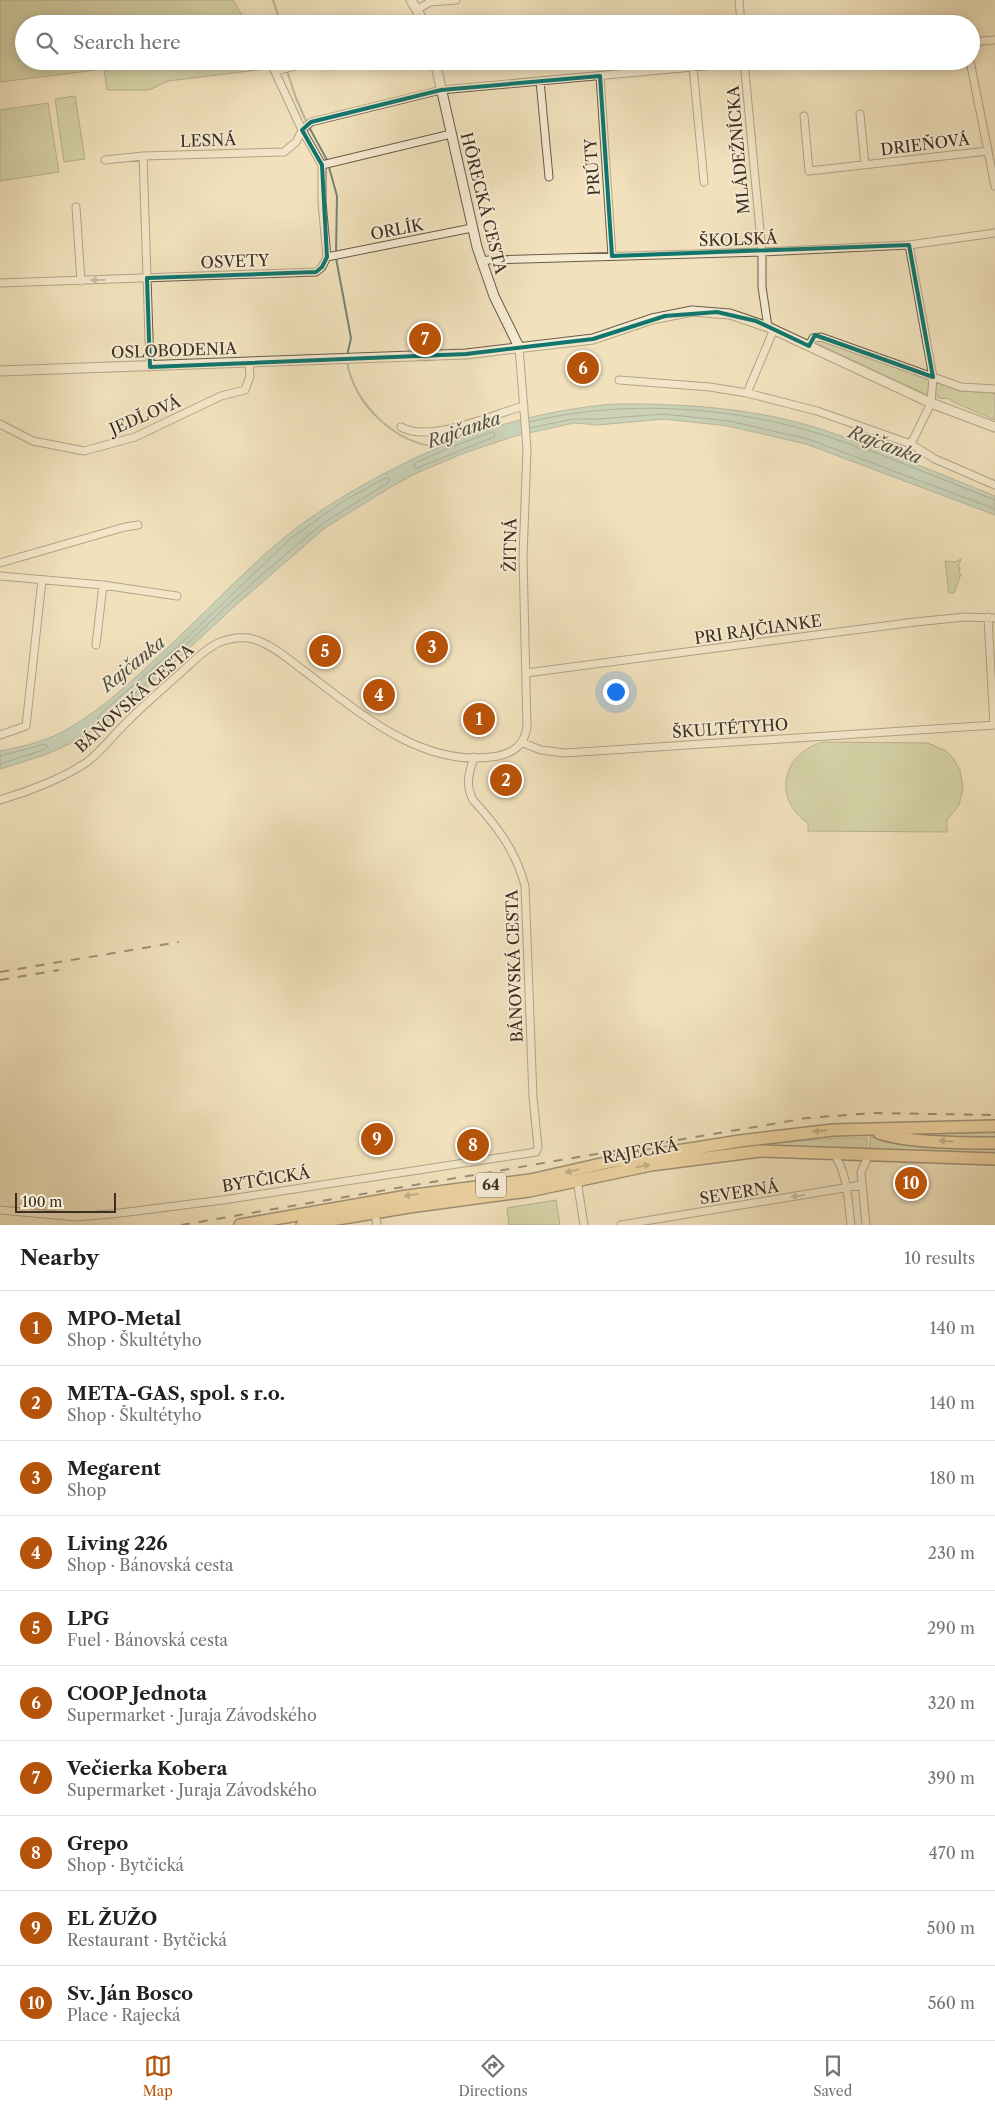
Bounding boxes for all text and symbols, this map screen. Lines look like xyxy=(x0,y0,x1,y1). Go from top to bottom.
search box xyxy=(15,15,980,70)
icon: search xyxy=(33,29,61,57)
text: Search here xyxy=(73,31,181,54)
street label: MLÁDEŽNÍCKA xyxy=(721,84,754,215)
street label: DRIEŇOVÁ xyxy=(879,127,972,159)
street label: LESNÁ xyxy=(180,129,238,151)
street label: HÔRECKÁ CESTA xyxy=(457,130,512,277)
street label: PRÚTY xyxy=(580,137,604,196)
street label: ORLÍK xyxy=(369,214,426,244)
street label: ŠKOLSKÁ xyxy=(698,227,779,250)
street label: OSVETY xyxy=(200,250,270,272)
one-way arrow xyxy=(90,276,106,284)
pin: 7 xyxy=(409,320,441,358)
street label: OSLOBODENIA xyxy=(111,338,238,362)
pin: 6 xyxy=(567,349,599,387)
street label: JEDĽOVÁ xyxy=(103,390,185,440)
water label: Rajčanka xyxy=(422,407,504,454)
water label: Rajčanka xyxy=(843,420,925,469)
street label: ŽITNÁ xyxy=(499,517,520,572)
street label: PRI RAJČIANKE xyxy=(693,609,823,648)
pin: 3 xyxy=(416,628,448,666)
water label: Rajčanka xyxy=(95,631,170,698)
pin: 5 xyxy=(309,632,341,670)
street label: BÁNOVSKÁ CESTA xyxy=(70,639,198,757)
pin: 4 xyxy=(363,676,395,714)
your location xyxy=(603,679,629,705)
pin: 1 xyxy=(463,700,495,738)
street label: ŠKULTÉTYHO xyxy=(671,713,789,742)
pin: 2 xyxy=(490,761,522,799)
street label: BÁNOVSKÁ CESTA xyxy=(501,888,527,1043)
pin: 9 xyxy=(361,1120,393,1158)
pin: 8 xyxy=(457,1126,489,1164)
one-way arrow xyxy=(811,1128,827,1136)
street label: RAJECKÁ xyxy=(600,1134,681,1168)
one-way arrow xyxy=(938,1137,954,1145)
street label: BYTČICKÁ xyxy=(220,1161,313,1196)
one-way arrow xyxy=(635,1162,651,1170)
pin: 10 xyxy=(895,1164,927,1202)
one-way arrow xyxy=(564,1167,580,1175)
road number: 64 xyxy=(476,1172,506,1198)
street label: SEVERNÁ xyxy=(698,1176,781,1208)
scale bar xyxy=(15,1190,116,1213)
one-way arrow xyxy=(403,1192,419,1200)
one-way arrow xyxy=(789,1192,805,1200)
text: 100 m xyxy=(22,1193,62,1211)
text: Nearby xyxy=(20,1245,99,1270)
text: 10 results xyxy=(904,1248,975,1268)
text: MPO-Metal xyxy=(67,1307,181,1330)
text: 1 xyxy=(32,1318,40,1338)
text: 140 m xyxy=(930,1318,975,1338)
text: Shop · Škultétyho xyxy=(67,1330,202,1350)
text: META-GAS, spol. s r.o. xyxy=(67,1382,285,1405)
text: 2 xyxy=(31,1393,41,1413)
text: 140 m xyxy=(930,1393,975,1413)
text: Shop · Škultétyho xyxy=(67,1405,202,1425)
text: Megarent xyxy=(67,1457,161,1480)
text: 3 xyxy=(31,1468,41,1488)
text: 180 m xyxy=(929,1468,975,1488)
text: Shop xyxy=(67,1480,106,1500)
text: Living 226 xyxy=(67,1532,168,1555)
text: 4 xyxy=(31,1543,41,1563)
text: 230 m xyxy=(928,1543,975,1563)
text: Shop · Bánovská cesta xyxy=(67,1555,233,1575)
text: LPG xyxy=(67,1607,109,1630)
text: 5 xyxy=(32,1618,40,1638)
text: 290 m xyxy=(927,1618,975,1638)
text: Fuel · Bánovská cesta xyxy=(67,1630,228,1650)
text: COOP Jednota xyxy=(67,1682,207,1705)
text: 6 xyxy=(31,1693,41,1713)
text: 320 m xyxy=(928,1693,975,1713)
text: Supermarket · Juraja Závodského xyxy=(67,1705,317,1725)
text: Večierka Kobera xyxy=(67,1757,228,1780)
text: 7 xyxy=(32,1768,40,1788)
text: 390 m xyxy=(928,1768,975,1788)
text: Supermarket · Juraja Závodského xyxy=(67,1780,317,1800)
text: Grepo xyxy=(67,1832,128,1855)
text: 8 xyxy=(31,1843,41,1863)
text: 470 m xyxy=(929,1843,975,1863)
text: Shop · Bytčická xyxy=(67,1855,184,1875)
text: EL ŽUŽO xyxy=(67,1907,157,1930)
text: 9 xyxy=(31,1918,41,1938)
text: 500 m xyxy=(927,1918,975,1938)
text: Restaurant · Bytčická xyxy=(67,1930,227,1950)
text: Sv. Ján Bosco xyxy=(67,1982,193,2005)
text: 10 xyxy=(27,1993,45,2013)
text: 560 m xyxy=(928,1993,975,2013)
text: Place · Rajecká xyxy=(67,2005,181,2025)
tab: Map xyxy=(143,2052,173,2100)
tab: Directions xyxy=(458,2052,528,2100)
tab: Saved xyxy=(813,2052,852,2100)

